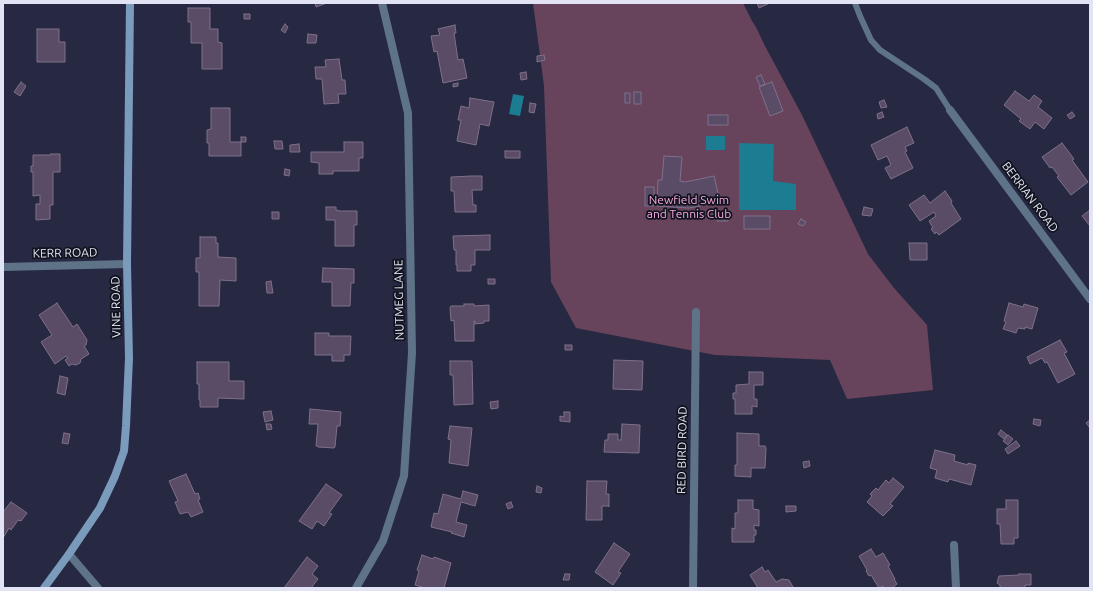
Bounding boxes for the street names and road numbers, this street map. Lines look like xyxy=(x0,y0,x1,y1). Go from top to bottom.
street label: BERRIAN ROAD xyxy=(999,159,1061,235)
street label: KERR ROAD xyxy=(33,245,97,261)
street label: NUTMEG LANE xyxy=(391,260,407,340)
street label: VINE ROAD xyxy=(108,276,124,338)
street label: RED BIRD ROAD xyxy=(674,406,690,494)

